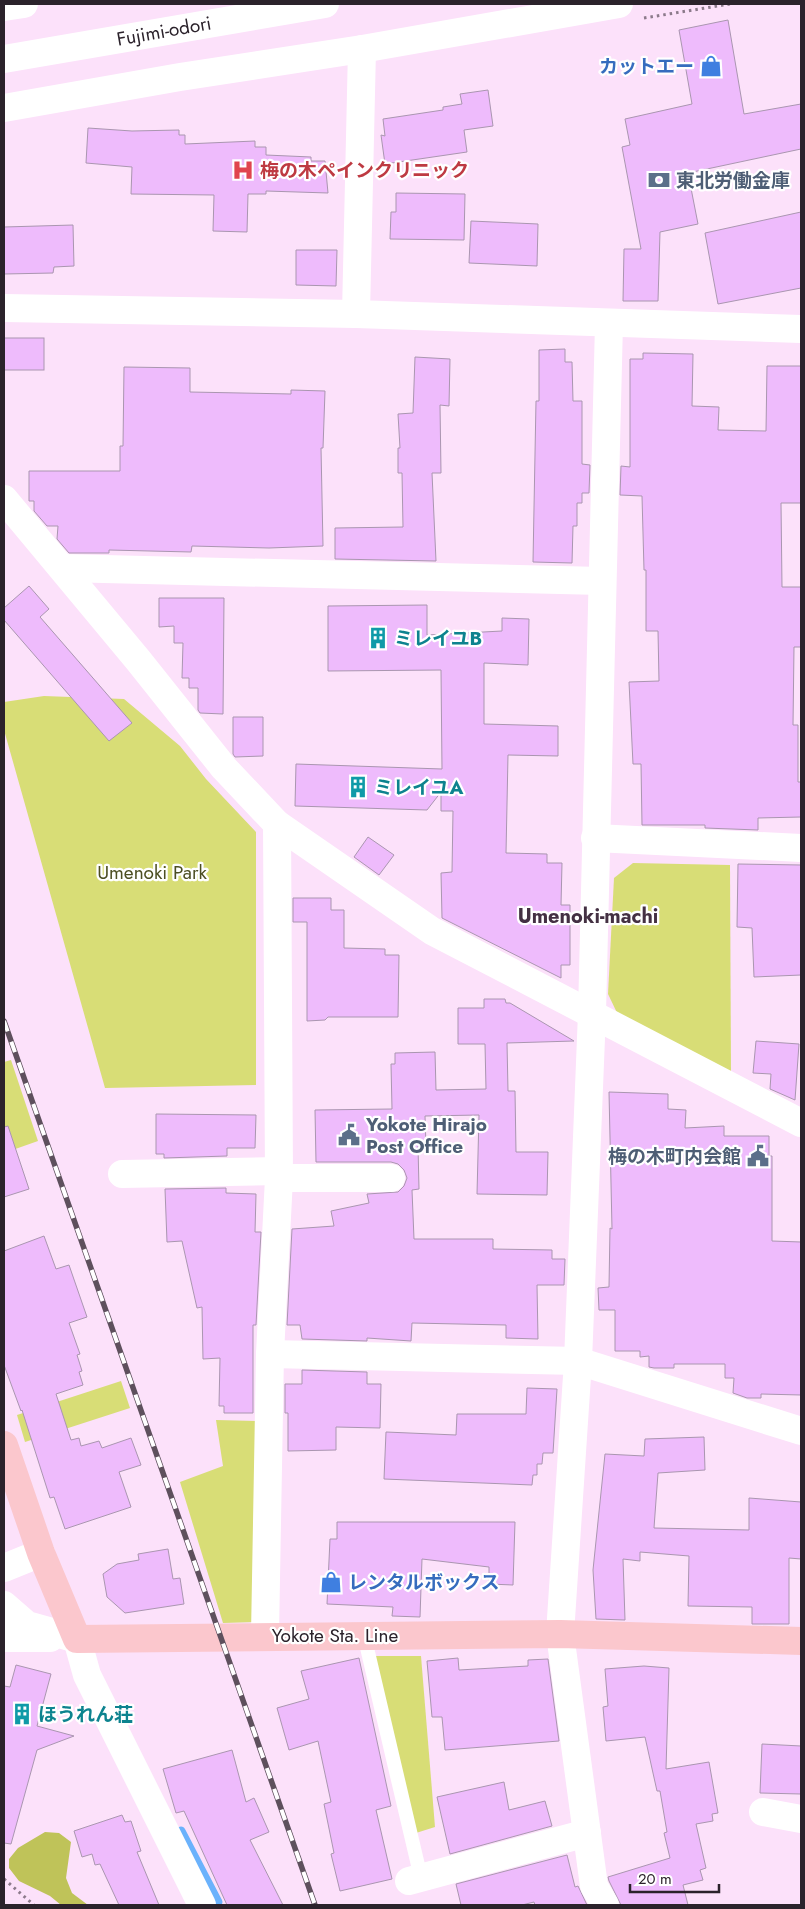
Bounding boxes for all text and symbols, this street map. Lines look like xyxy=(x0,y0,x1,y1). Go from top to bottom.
street label: Fujimi-odori xyxy=(115,9,213,53)
place label: カットエー xyxy=(599,53,694,80)
shop icon: カットエー xyxy=(698,53,724,79)
hospital icon: 梅の木ペインクリニック xyxy=(230,157,256,183)
place label: 梅の木ペインクリニック xyxy=(260,157,469,184)
bank icon: 東北労働金庫 xyxy=(646,167,672,193)
place label: 東北労働金庫 xyxy=(676,167,790,194)
building icon: ミレイユB xyxy=(365,625,391,651)
place label: ミレイユB xyxy=(394,625,482,652)
building icon: ミレイユA xyxy=(345,774,371,800)
place label: ミレイユA xyxy=(374,774,464,801)
park label: Umenoki Park xyxy=(97,859,207,886)
district label: Umenoki-machi xyxy=(518,902,658,931)
place label: Yokote Hirajo Post Office xyxy=(365,1111,487,1160)
public building icon: Yokote Hirajo Post Office xyxy=(336,1122,362,1148)
place label: 梅の木町内会館 xyxy=(608,1143,741,1170)
public building icon: 梅の木町内会館 xyxy=(745,1143,771,1169)
shop icon: レンタルボックス xyxy=(318,1569,344,1595)
place label: レンタルボックス xyxy=(348,1569,499,1596)
street label: Yokote Sta. Line xyxy=(272,1622,398,1649)
building icon: ほうれん荘 xyxy=(9,1701,35,1727)
place label: ほうれん荘 xyxy=(38,1701,133,1728)
scale bar xyxy=(630,1862,719,1894)
text: 20 m xyxy=(638,1868,672,1890)

